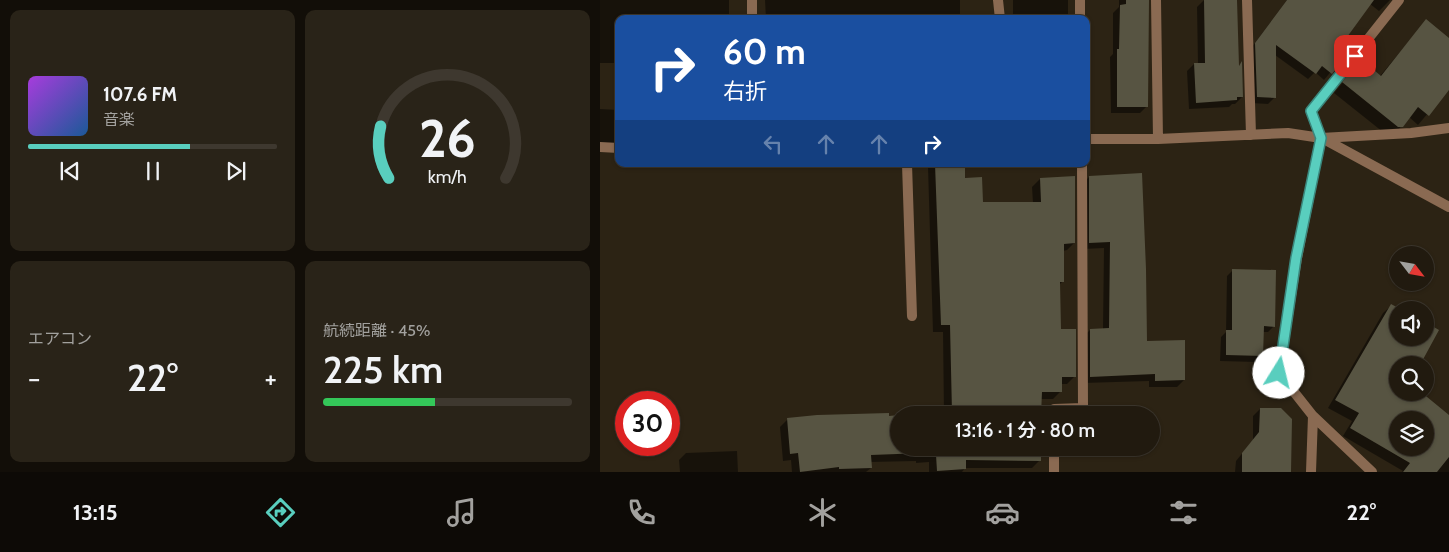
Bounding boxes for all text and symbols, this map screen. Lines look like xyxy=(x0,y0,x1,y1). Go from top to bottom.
text: 60 m xyxy=(723,30,806,73)
icon: right xyxy=(640,35,705,100)
pin xyxy=(1334,35,1376,77)
icon: arrive xyxy=(1341,42,1369,70)
text: 右折 xyxy=(723,78,767,105)
text: 107.6 FM xyxy=(103,83,177,106)
text: 26 xyxy=(419,107,476,170)
text: 音楽 xyxy=(103,110,135,129)
icon: left xyxy=(759,130,787,158)
icon: ahead xyxy=(812,130,840,158)
icon: ahead xyxy=(865,130,893,158)
icon: right xyxy=(918,130,946,158)
icon: previous xyxy=(56,157,84,185)
icon: pause xyxy=(139,157,167,185)
icon: next xyxy=(222,157,250,185)
text: km/h xyxy=(428,166,467,187)
north arrow xyxy=(1389,246,1434,291)
map controls xyxy=(1389,246,1434,456)
button: sound xyxy=(1389,301,1434,346)
text: 航続距離 · 45% xyxy=(323,321,430,340)
text: エアコン xyxy=(28,329,92,348)
text: 225 km xyxy=(323,346,443,393)
position arrow xyxy=(1252,346,1304,398)
text: 22° xyxy=(127,354,178,401)
button: search xyxy=(1389,356,1434,401)
text: − xyxy=(28,361,40,395)
text: + xyxy=(265,361,277,395)
speed limit sign: 30 xyxy=(615,391,680,456)
button: layers xyxy=(1389,411,1434,456)
text: 13:16 · 1 分 · 80 m xyxy=(955,419,1095,442)
icon: directions xyxy=(263,495,298,530)
icon: music xyxy=(444,495,479,530)
icon: phone xyxy=(624,495,659,530)
icon: climate xyxy=(805,495,840,530)
icon: car xyxy=(985,495,1020,530)
icon: filters xyxy=(1166,495,1201,530)
text: 13:15 xyxy=(73,499,118,526)
text: 22° xyxy=(1347,499,1376,526)

